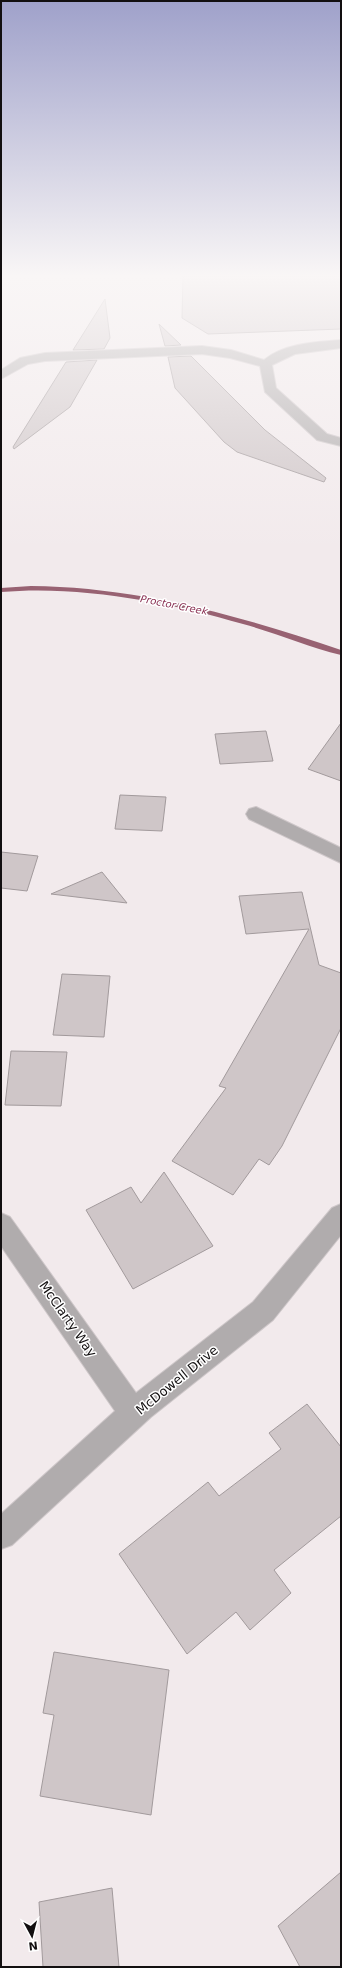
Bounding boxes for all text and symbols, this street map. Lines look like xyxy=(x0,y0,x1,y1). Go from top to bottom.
water label: Proctor Creek xyxy=(139,593,210,617)
street label: McClarty Way xyxy=(36,1278,100,1360)
street label: McDowell Drive xyxy=(133,1342,221,1418)
north arrow xyxy=(12,1916,52,1956)
text: N xyxy=(28,1938,39,1952)

